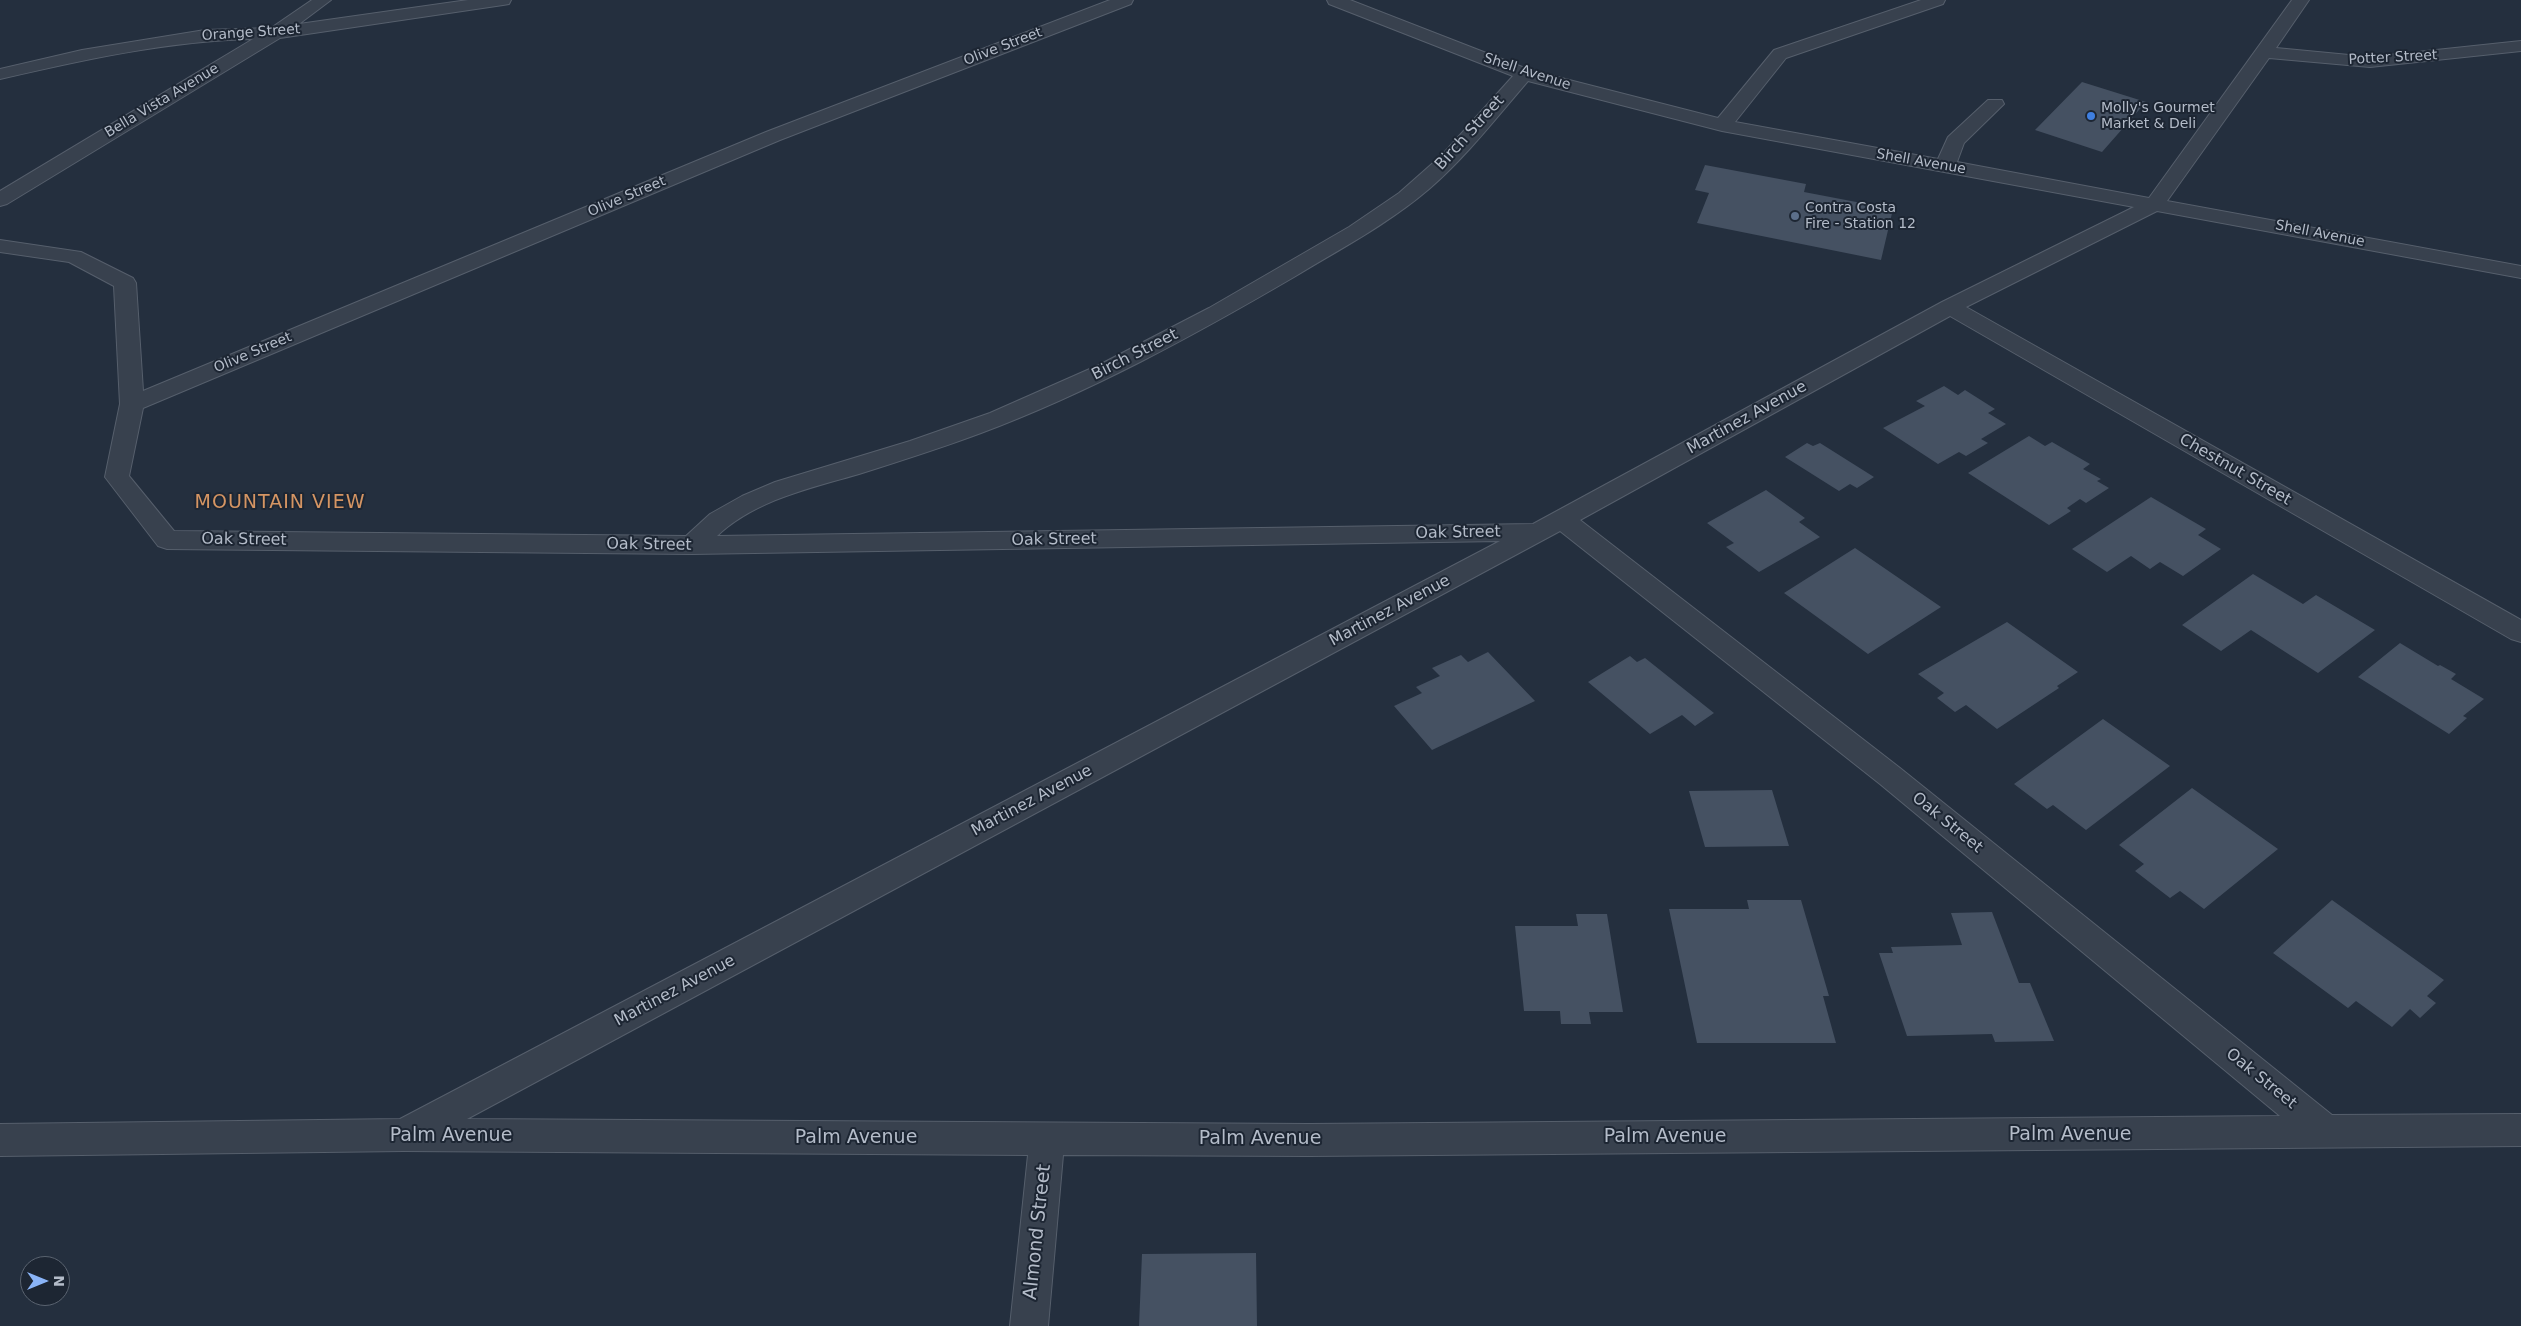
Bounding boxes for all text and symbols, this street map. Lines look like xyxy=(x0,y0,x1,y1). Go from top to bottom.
street label: Orange Street xyxy=(201,21,301,45)
street label: Olive Street xyxy=(961,24,1045,70)
street label: Potter Street xyxy=(2348,47,2438,69)
street label: Shell Avenue xyxy=(1481,50,1573,94)
street label: Bella Vista Avenue xyxy=(102,60,222,142)
street label: Birch Street xyxy=(1431,92,1509,174)
place label: Molly's Gourmet Market & Deli xyxy=(2101,100,2215,132)
marker: Molly's Gourmet Market & Deli xyxy=(2085,110,2097,122)
street label: Shell Avenue xyxy=(1875,146,1967,178)
street label: Olive Street xyxy=(586,173,668,221)
place label: Contra Costa Fire - Station 12 xyxy=(1805,200,1916,232)
marker: Contra Costa Fire - Station 12 xyxy=(1789,210,1801,222)
street label: Shell Avenue xyxy=(2274,217,2366,251)
street label: Birch Street xyxy=(1089,325,1181,385)
street label: Olive Street xyxy=(212,329,294,377)
street label: Martinez Avenue xyxy=(1684,377,1810,459)
street label: Chestnut Street xyxy=(2176,430,2294,510)
district label: MOUNTAIN VIEW xyxy=(193,492,367,514)
street label: Oak Street xyxy=(1415,523,1501,543)
street label: Oak Street xyxy=(201,530,287,550)
street label: Oak Street xyxy=(1011,530,1097,550)
street label: Oak Street xyxy=(606,535,692,555)
street label: Martinez Avenue xyxy=(1326,571,1454,651)
street label: Martinez Avenue xyxy=(968,761,1096,841)
street label: Oak Street xyxy=(1908,789,1986,857)
street label: Martinez Avenue xyxy=(611,951,739,1031)
street label: Oak Street xyxy=(2222,1045,2300,1113)
street label: Palm Avenue xyxy=(2009,1124,2131,1146)
street label: Palm Avenue xyxy=(390,1125,512,1147)
street label: Palm Avenue xyxy=(1604,1126,1726,1148)
street label: Palm Avenue xyxy=(795,1127,917,1149)
street label: Palm Avenue xyxy=(1199,1128,1321,1150)
street label: Almond Street xyxy=(1020,1163,1056,1301)
north arrow xyxy=(20,1256,70,1306)
text: N xyxy=(51,1275,67,1287)

